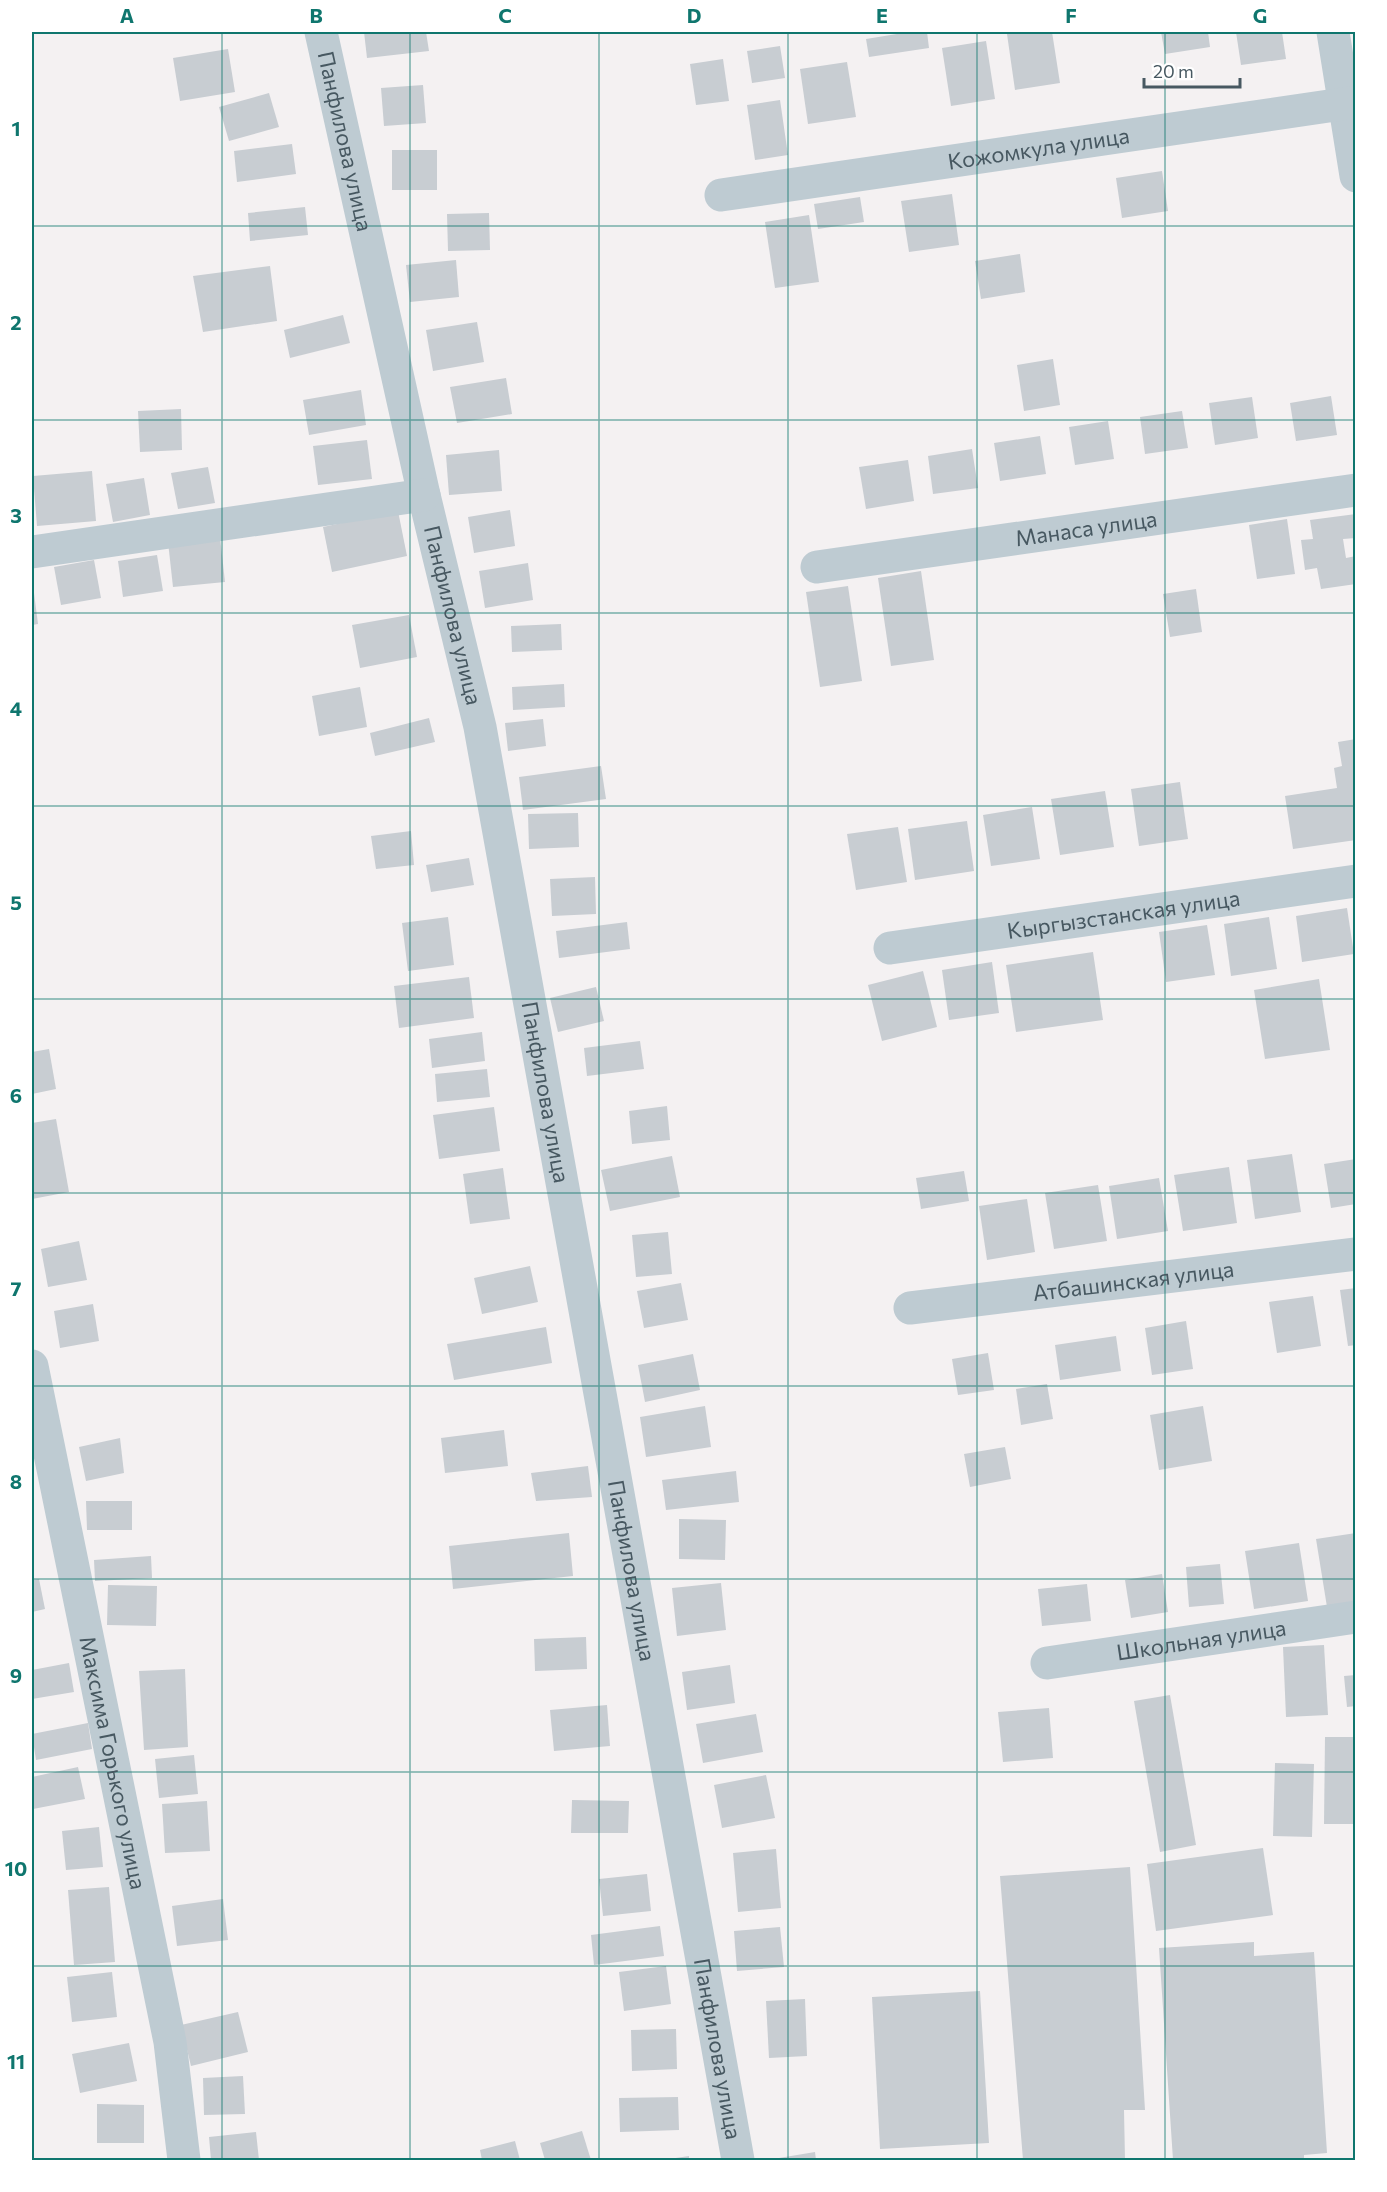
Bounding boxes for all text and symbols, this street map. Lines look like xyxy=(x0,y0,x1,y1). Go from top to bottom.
text: A xyxy=(120,3,134,27)
text: B xyxy=(309,3,323,27)
text: C xyxy=(498,3,512,27)
text: D xyxy=(687,3,701,27)
text: E xyxy=(876,3,888,27)
text: F xyxy=(1065,3,1077,27)
text: G xyxy=(1253,3,1267,27)
street label: Панфилова улица xyxy=(313,49,379,234)
scale bar xyxy=(1144,51,1240,89)
text: 20 m xyxy=(1153,60,1194,82)
text: 1 xyxy=(11,116,21,140)
street label: Кожомкула улица xyxy=(946,121,1131,175)
text: 2 xyxy=(10,310,22,334)
text: 3 xyxy=(10,503,22,527)
street label: Манаса улица xyxy=(1014,505,1159,552)
street label: Панфилова улица xyxy=(419,523,488,708)
text: 4 xyxy=(10,696,22,720)
street label: Кыргызстанская улица xyxy=(1005,884,1242,944)
text: 5 xyxy=(10,890,22,914)
street label: Панфилова улица xyxy=(517,999,576,1185)
text: 6 xyxy=(10,1083,22,1107)
street label: Атбашинская улица xyxy=(1031,1255,1236,1306)
text: 7 xyxy=(11,1276,22,1300)
text: 8 xyxy=(10,1469,22,1493)
street label: Панфилова улица xyxy=(603,1478,662,1663)
street label: Школьная улица xyxy=(1115,1614,1288,1665)
street label: Максима Горького улица xyxy=(74,1634,153,1892)
text: 9 xyxy=(10,1663,22,1687)
text: 10 xyxy=(5,1856,27,1880)
street label: Панфилова улица xyxy=(689,1956,748,2142)
text: 11 xyxy=(7,2049,25,2073)

